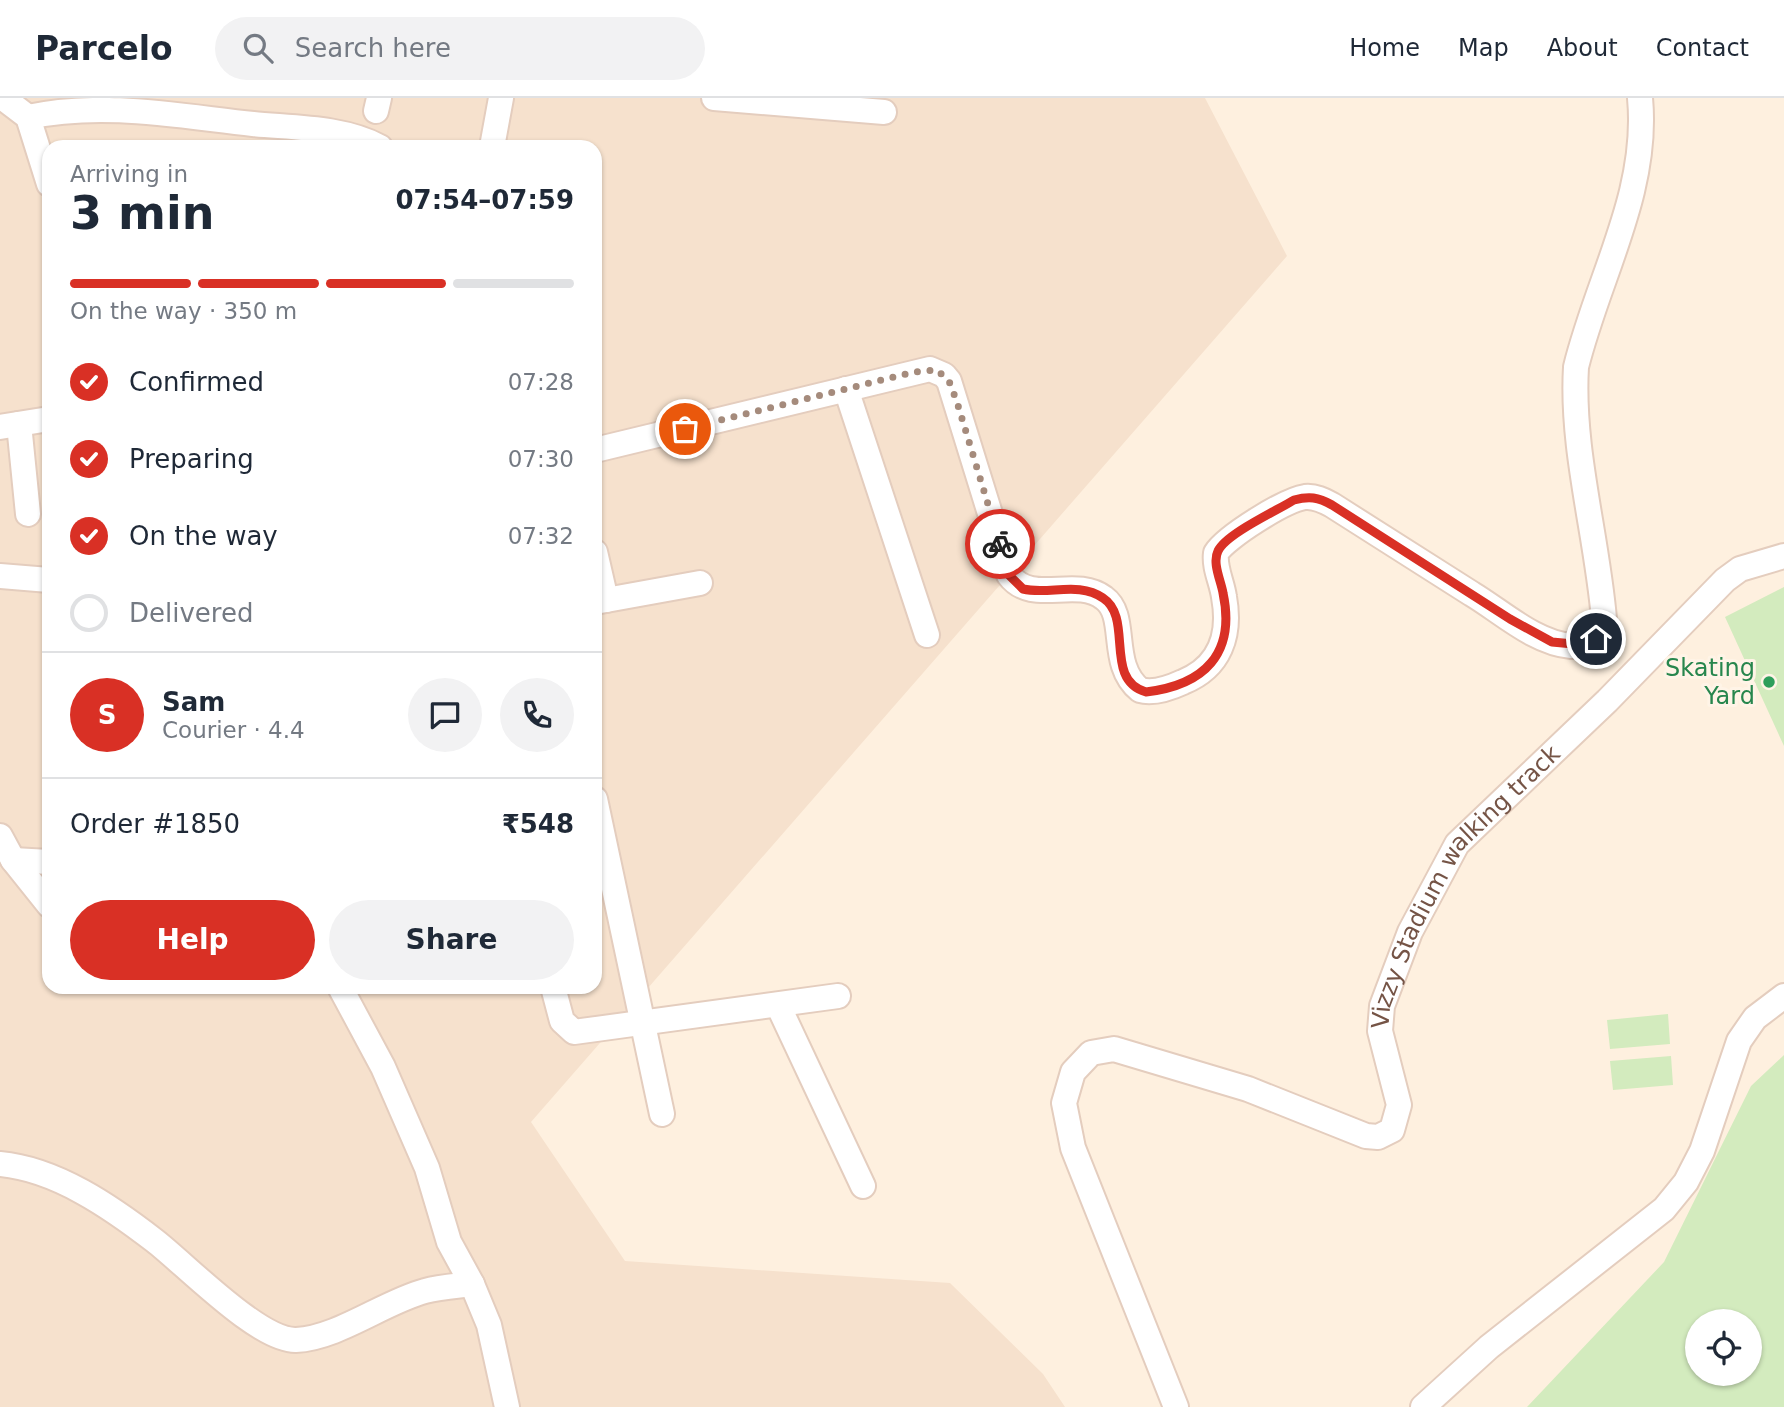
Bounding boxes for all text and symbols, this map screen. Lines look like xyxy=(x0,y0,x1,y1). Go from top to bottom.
search box xyxy=(215,17,705,80)
text: Parcelo xyxy=(35,29,173,68)
icon: search xyxy=(239,29,277,67)
text: Search here xyxy=(295,33,451,63)
text: Home xyxy=(1349,34,1420,62)
text: Map xyxy=(1458,34,1509,62)
text: About xyxy=(1547,34,1618,62)
text: Contact xyxy=(1656,34,1749,62)
text: Arriving in xyxy=(70,161,188,187)
text: 07:54–07:59 xyxy=(395,185,574,215)
text: 3 min xyxy=(70,186,214,240)
text: On the way · 350 m xyxy=(70,298,297,324)
icon: check xyxy=(70,363,108,401)
text: Confirmed xyxy=(129,367,264,397)
text: 07:28 xyxy=(508,369,574,395)
pin xyxy=(655,399,715,459)
icon: bag xyxy=(666,410,704,448)
icon: check xyxy=(70,440,108,478)
text: Preparing xyxy=(129,444,254,474)
text: 07:30 xyxy=(508,446,574,472)
courier xyxy=(965,509,1035,579)
icon: check xyxy=(70,517,108,555)
text: On the way xyxy=(129,521,278,551)
text: 07:32 xyxy=(508,523,574,549)
icon: bike xyxy=(981,525,1019,563)
text: Delivered xyxy=(129,598,253,628)
pin xyxy=(1566,609,1626,669)
icon: home xyxy=(1577,620,1615,658)
place label: Skating Yard xyxy=(1665,654,1755,710)
marker: Skating Yard xyxy=(1761,674,1777,690)
button: chat xyxy=(408,678,482,752)
button: phone xyxy=(500,678,574,752)
text: Sam xyxy=(162,687,225,717)
text: S xyxy=(98,700,116,730)
text: Courier · 4.4 xyxy=(162,717,305,743)
street label: Vizzy Stadium walking track xyxy=(1366,739,1566,1029)
text: Order #1850 xyxy=(70,809,240,839)
text: ₹548 xyxy=(502,809,574,839)
button: Help xyxy=(70,900,315,980)
button: Share xyxy=(329,900,574,980)
map controls xyxy=(1685,1309,1762,1386)
button: locate xyxy=(1685,1309,1762,1386)

